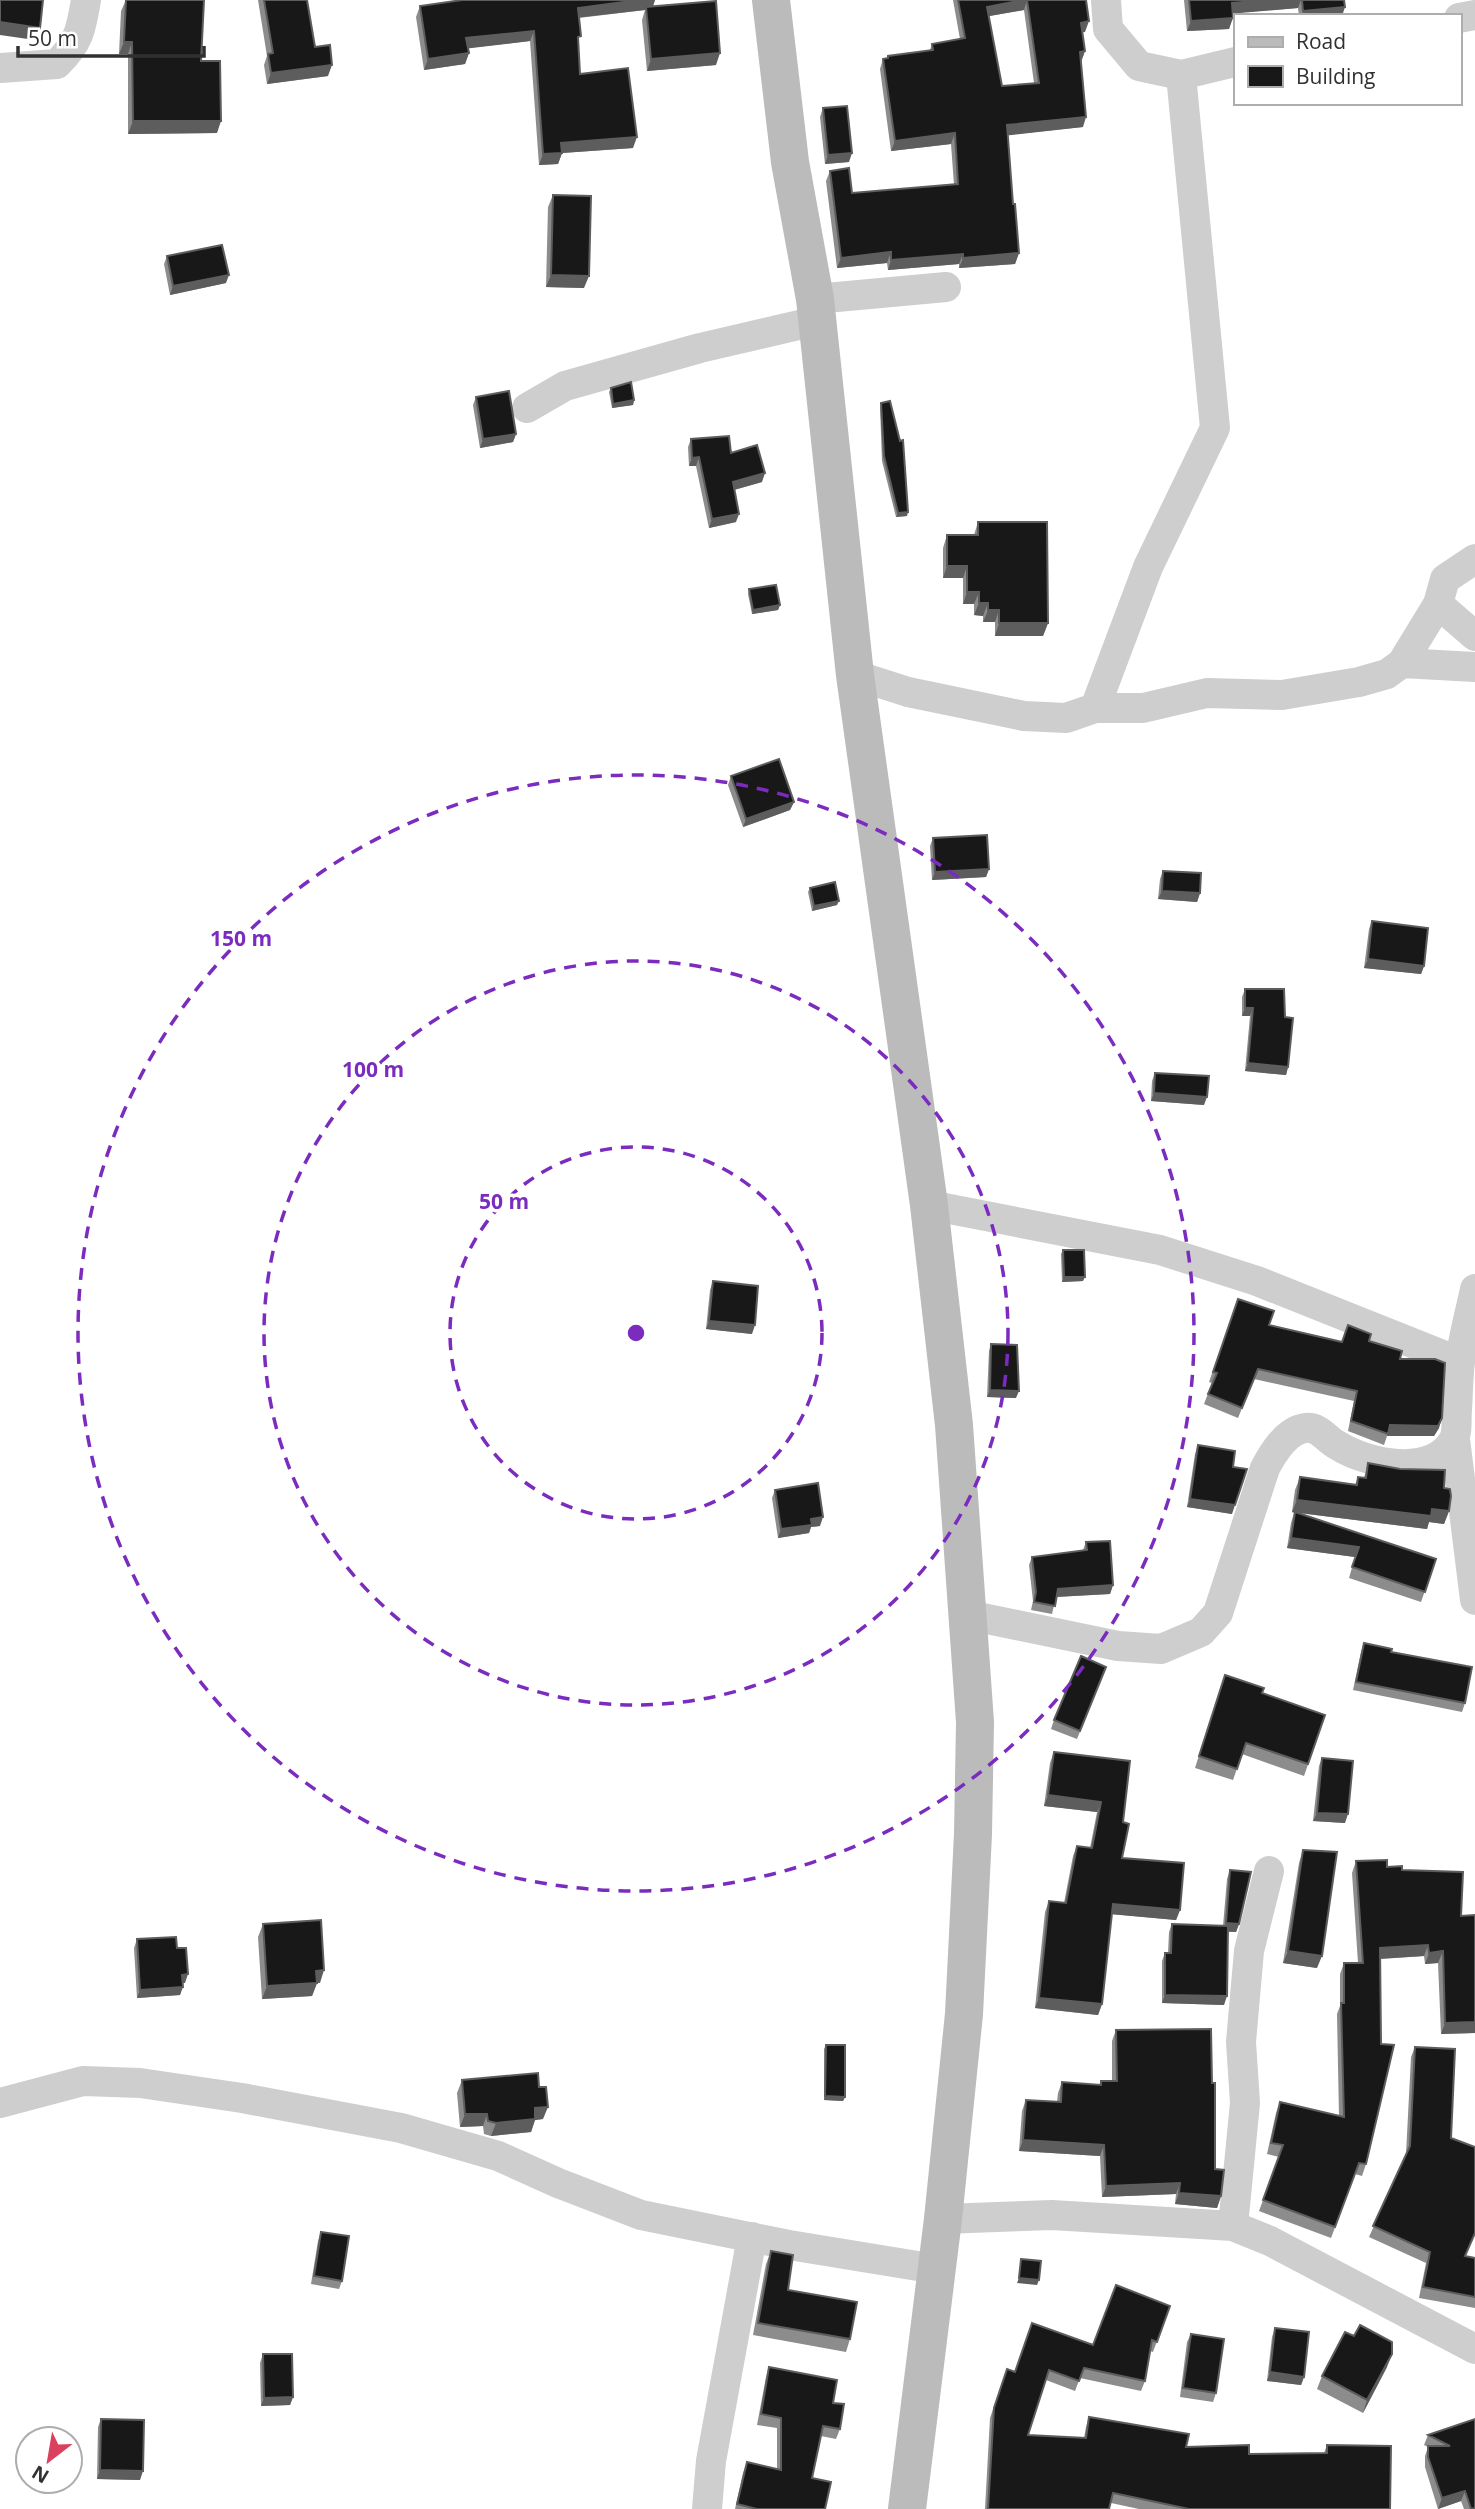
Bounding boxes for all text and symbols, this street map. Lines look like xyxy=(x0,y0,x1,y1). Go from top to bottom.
scale bar xyxy=(18,14,203,58)
legend xyxy=(1234,14,1461,105)
text: 50 m xyxy=(28,24,77,52)
text: Road xyxy=(1296,27,1346,55)
text: Building xyxy=(1296,62,1375,90)
text: 150 m xyxy=(210,924,272,952)
text: 100 m xyxy=(342,1055,404,1083)
text: 50 m xyxy=(479,1187,529,1215)
centre of rings xyxy=(624,1321,648,1345)
north arrow xyxy=(14,2425,84,2495)
text: N xyxy=(27,2459,54,2490)

